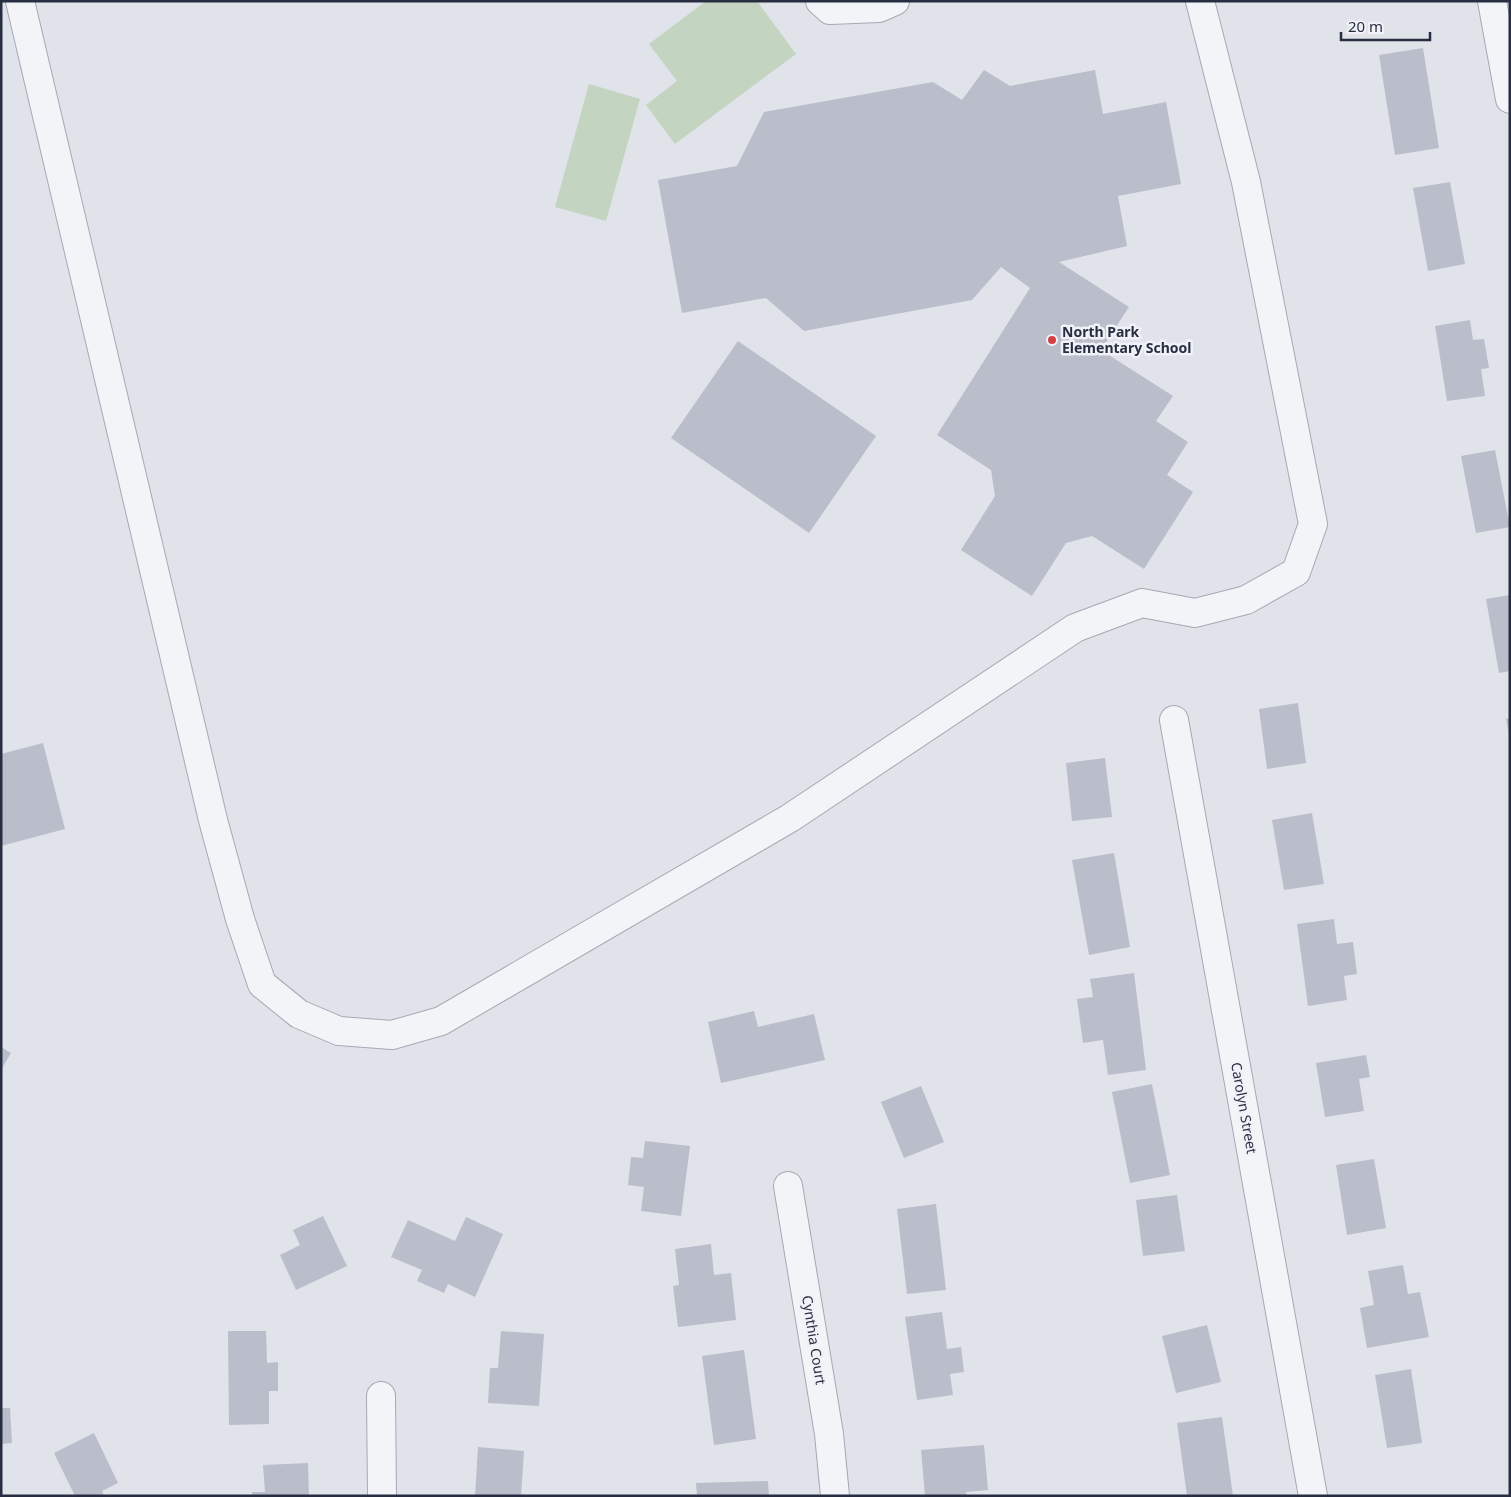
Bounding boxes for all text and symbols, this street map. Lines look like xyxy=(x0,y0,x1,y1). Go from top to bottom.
scale bar xyxy=(1341,10,1430,42)
text: 20 m xyxy=(1348,16,1383,36)
place label: North Park Elementary School xyxy=(1062,322,1192,357)
marker: North Park Elementary School xyxy=(1046,334,1058,346)
street label: Carolyn Street xyxy=(1227,1061,1262,1155)
street label: Cynthia Court xyxy=(798,1294,831,1386)

